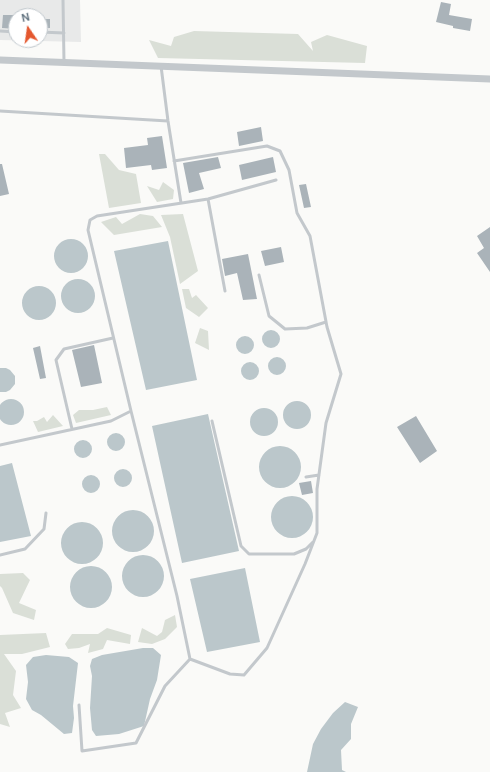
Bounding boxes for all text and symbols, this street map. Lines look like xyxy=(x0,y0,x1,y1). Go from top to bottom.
north arrow xyxy=(8,8,48,48)
text: N xyxy=(20,10,31,25)

